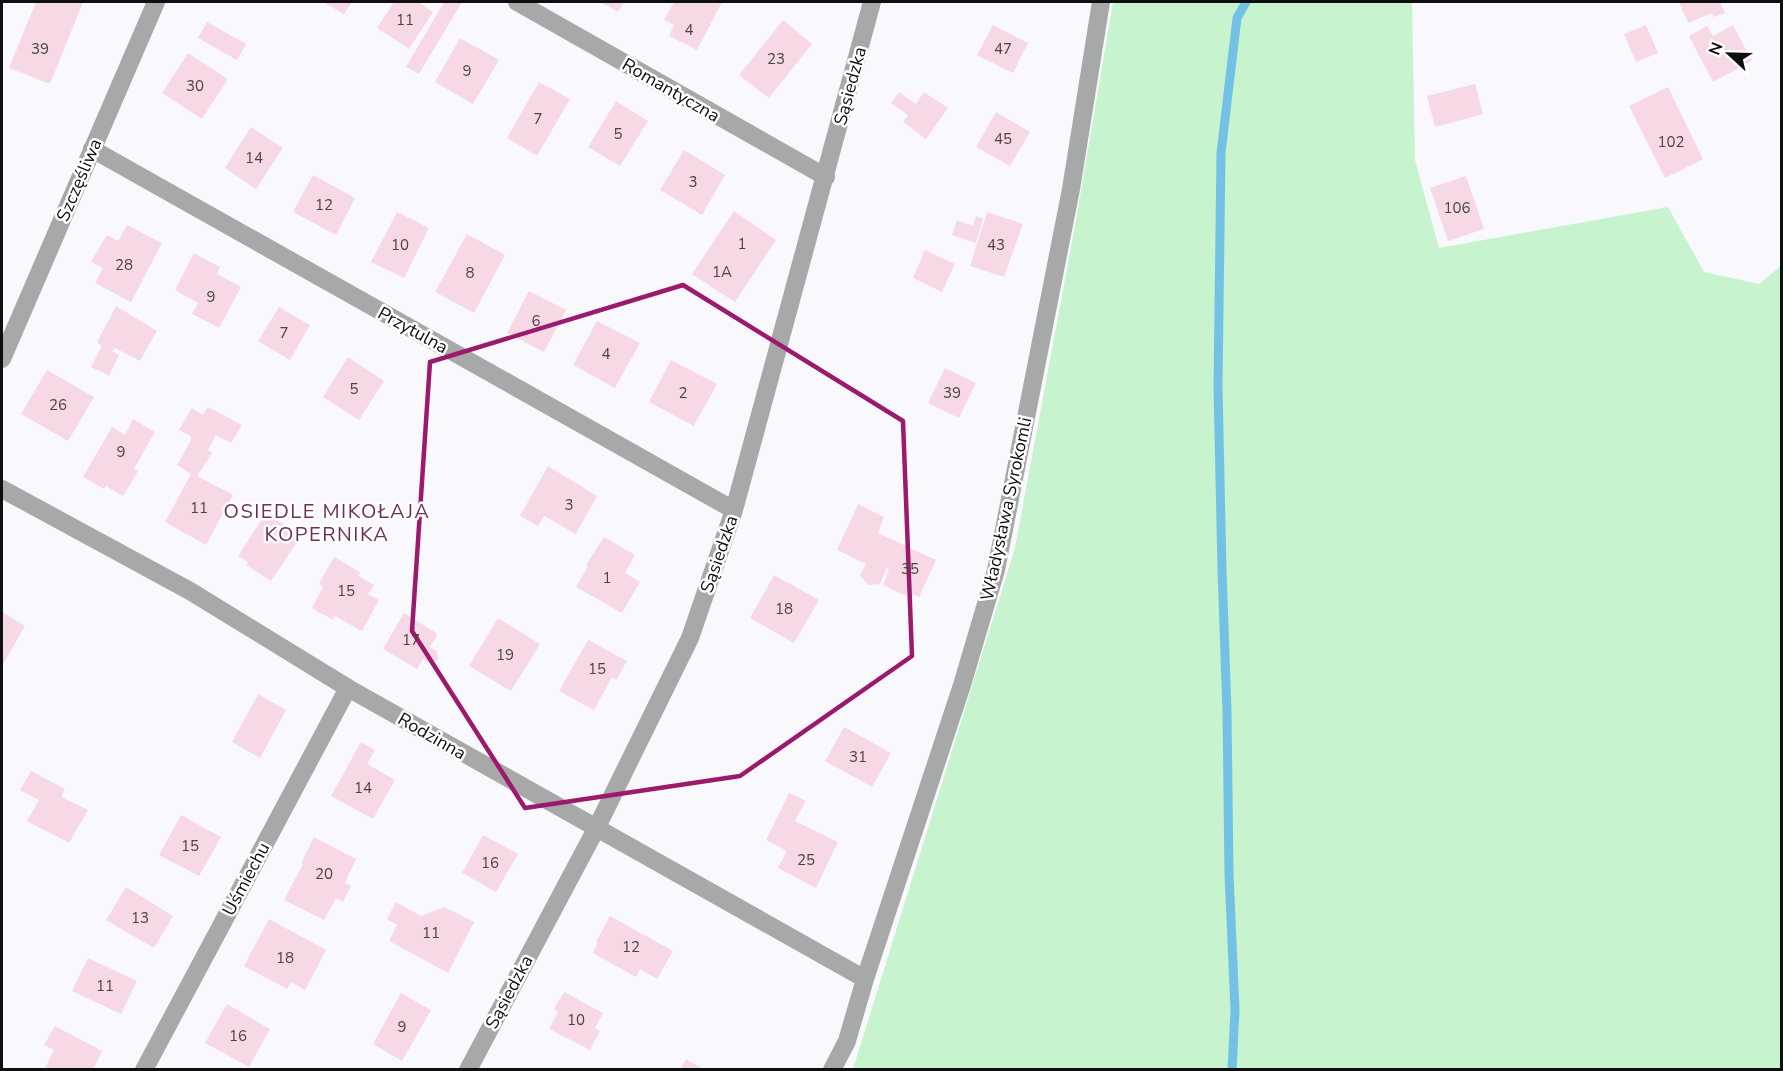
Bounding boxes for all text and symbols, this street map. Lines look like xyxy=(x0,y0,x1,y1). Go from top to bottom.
house number: 11 xyxy=(396,10,414,30)
house number: 4 xyxy=(684,20,694,40)
north arrow xyxy=(1699,24,1759,84)
house number: 39 xyxy=(31,39,49,59)
house number: 47 xyxy=(994,39,1012,59)
text: N xyxy=(1704,39,1728,58)
street label: Sąsiedzka xyxy=(828,44,872,128)
house number: 23 xyxy=(767,49,785,69)
street label: Romantyczna xyxy=(618,52,724,128)
house number: 9 xyxy=(462,61,472,81)
house number: 30 xyxy=(186,76,204,96)
house number: 7 xyxy=(533,109,543,129)
house number: 5 xyxy=(613,124,623,144)
house number: 45 xyxy=(994,129,1012,149)
house number: 102 xyxy=(1657,132,1685,152)
street label: Szczęśliwa xyxy=(51,135,107,225)
house number: 14 xyxy=(245,148,263,168)
house number: 3 xyxy=(688,172,698,192)
house number: 12 xyxy=(315,195,333,215)
house number: 106 xyxy=(1443,198,1471,218)
house number: 1 xyxy=(737,234,747,254)
house number: 10 xyxy=(391,235,409,255)
house number: 43 xyxy=(987,235,1005,255)
house number: 28 xyxy=(115,255,133,275)
house number: 1A xyxy=(712,262,732,282)
house number: 8 xyxy=(465,263,475,283)
house number: 9 xyxy=(206,287,216,307)
street label: Przytulna xyxy=(374,301,452,359)
house number: 6 xyxy=(531,311,541,331)
house number: 7 xyxy=(279,323,289,343)
house number: 4 xyxy=(601,344,611,364)
house number: 5 xyxy=(349,379,359,399)
house number: 2 xyxy=(678,383,688,403)
house number: 39 xyxy=(943,383,961,403)
house number: 26 xyxy=(49,395,67,415)
street label: Władysława Syrokomli xyxy=(975,415,1037,603)
house number: 9 xyxy=(116,442,126,462)
house number: 3 xyxy=(564,495,574,515)
house number: 11 xyxy=(190,498,208,518)
district label: OSIEDLE MIKOŁAJA KOPERNIKA xyxy=(224,498,430,548)
street label: Sąsiedzka xyxy=(695,512,743,596)
house number: 35 xyxy=(901,559,919,579)
house number: 1 xyxy=(602,568,612,588)
house number: 15 xyxy=(337,581,355,601)
house number: 18 xyxy=(775,599,793,619)
house number: 17 xyxy=(402,630,420,650)
house number: 19 xyxy=(496,645,514,665)
house number: 15 xyxy=(588,659,606,679)
street label: Rodzinna xyxy=(394,707,470,765)
house number: 31 xyxy=(849,747,867,767)
house number: 14 xyxy=(354,778,372,798)
house number: 15 xyxy=(181,836,199,856)
street label: Uśmiechu xyxy=(217,838,275,920)
house number: 25 xyxy=(797,850,815,870)
house number: 16 xyxy=(481,853,499,873)
house number: 20 xyxy=(315,864,333,884)
house number: 13 xyxy=(131,908,149,928)
house number: 11 xyxy=(422,923,440,943)
house number: 12 xyxy=(622,937,640,957)
house number: 18 xyxy=(276,948,294,968)
street label: Sąsiedzka xyxy=(480,951,538,1033)
house number: 11 xyxy=(96,976,114,996)
house number: 10 xyxy=(567,1010,585,1030)
house number: 9 xyxy=(397,1017,407,1037)
house number: 16 xyxy=(229,1026,247,1046)

